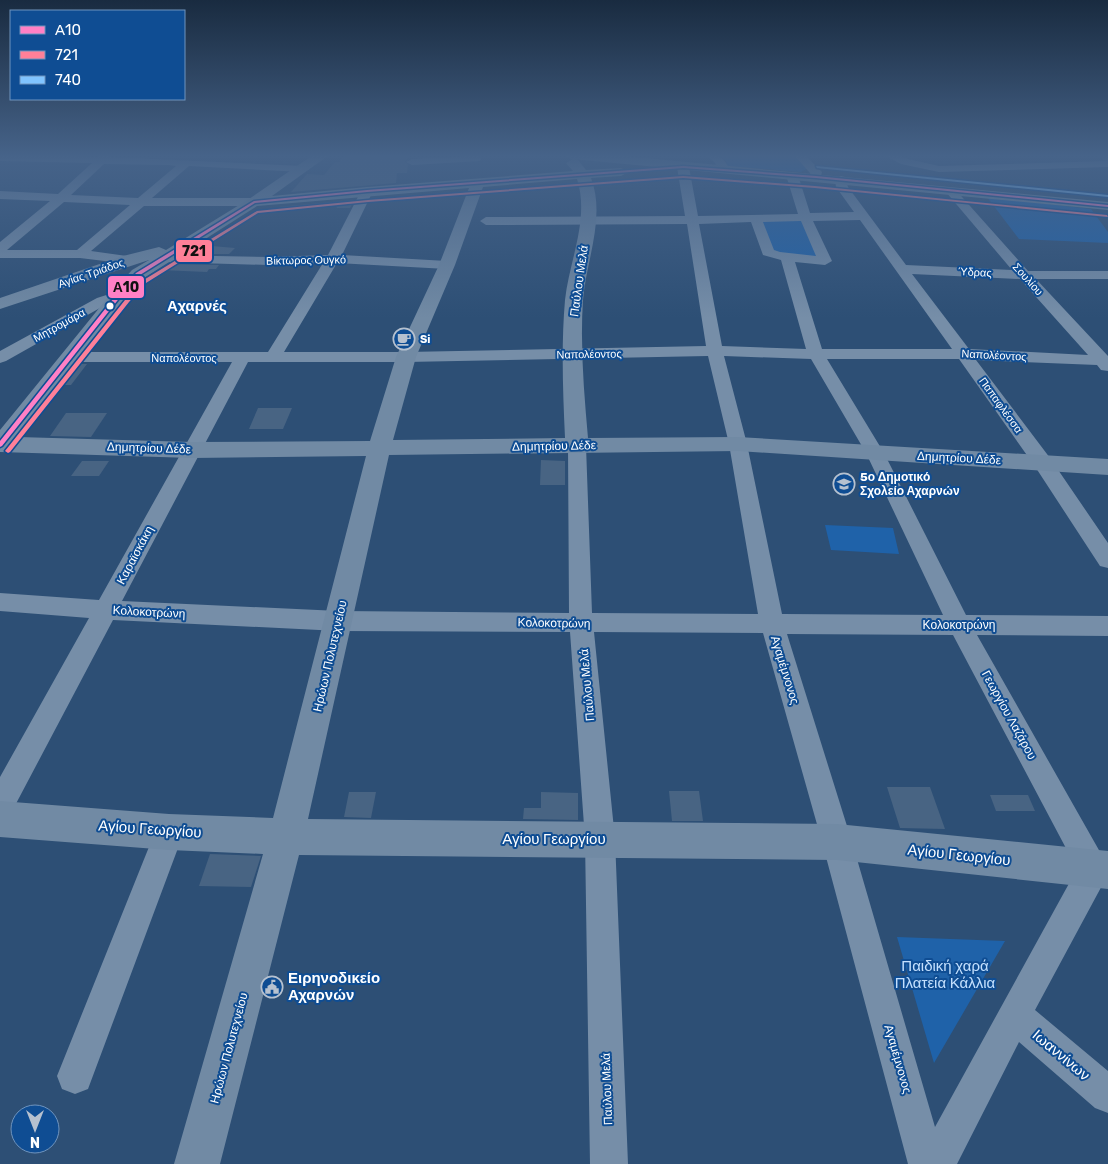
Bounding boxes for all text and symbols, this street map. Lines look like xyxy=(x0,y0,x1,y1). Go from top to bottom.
legend xyxy=(10,10,185,100)
text: Α10 xyxy=(55,21,81,39)
text: 721 xyxy=(55,46,78,64)
text: 740 xyxy=(55,71,81,89)
line badge: 721 xyxy=(175,239,213,263)
text: 721 xyxy=(182,243,206,260)
street label: Παύλου Μελά xyxy=(567,244,591,318)
street label: Βίκτωρος Ουγκό xyxy=(266,253,346,268)
street label: Αγίας Τριάδος xyxy=(57,256,126,291)
street label: Σουλίου xyxy=(1010,260,1046,298)
street label: Ύδρας xyxy=(958,265,992,280)
line badge: Α10 xyxy=(107,275,145,299)
text: Α10 xyxy=(113,279,139,296)
district label: Αχαρνές xyxy=(167,297,227,315)
unlabelled marker xyxy=(105,301,115,311)
street label: Μητρομάρα xyxy=(31,306,88,345)
cafe icon: Si xyxy=(392,327,416,351)
place label: Si xyxy=(420,333,430,346)
street label: Ναπολέοντος xyxy=(556,347,622,362)
street label: Ναπολέοντος xyxy=(961,347,1027,364)
street label: Ναπολέοντος xyxy=(151,352,217,365)
street label: Παπαφλέσσα xyxy=(976,375,1025,436)
street label: Δημητρίου Δέδε xyxy=(512,438,597,454)
street label: Δημητρίου Δέδε xyxy=(107,440,192,456)
street label: Δημητρίου Δέδε xyxy=(917,449,1002,467)
place label: 5ο Δημοτικό Σχολείο Αχαρνών xyxy=(860,470,960,498)
school or university icon: 5ο Δημοτικό Σχολείο Αχαρνών xyxy=(832,472,856,496)
street label: Καραϊσκάκη xyxy=(114,523,156,587)
street label: Ηρώων Πολυτεχνείου xyxy=(310,599,350,713)
street label: Κολοκοτρώνη xyxy=(112,603,186,621)
street label: Κολοκοτρώνη xyxy=(518,615,590,631)
street label: Κολοκοτρώνη xyxy=(923,618,995,632)
street label: Αγαμέμνονος xyxy=(768,634,802,706)
street label: Παύλου Μελά xyxy=(577,648,597,722)
street label: Γεωργίου Λαζάρου xyxy=(979,668,1039,762)
street label: Αγίου Γεωργίου xyxy=(98,816,202,842)
street label: Αγίου Γεωργίου xyxy=(502,830,606,848)
street label: Αγίου Γεωργίου xyxy=(907,841,1011,869)
park label: Παιδική χαρά Πλατεία Κάλλια xyxy=(895,957,996,992)
place label: Ειρηνοδικείο Αχαρνών xyxy=(288,969,380,1004)
public building icon: Ειρηνοδικείο Αχαρνών xyxy=(260,975,284,999)
street label: Ηρώων Πολυτεχνείου xyxy=(207,991,251,1105)
street label: Αγαμέμνονος xyxy=(881,1023,915,1095)
street label: Ιωαννίνων xyxy=(1029,1026,1093,1084)
street label: Παύλου Μελά xyxy=(599,1053,615,1125)
north arrow xyxy=(10,1104,60,1154)
text: N xyxy=(30,1133,40,1150)

